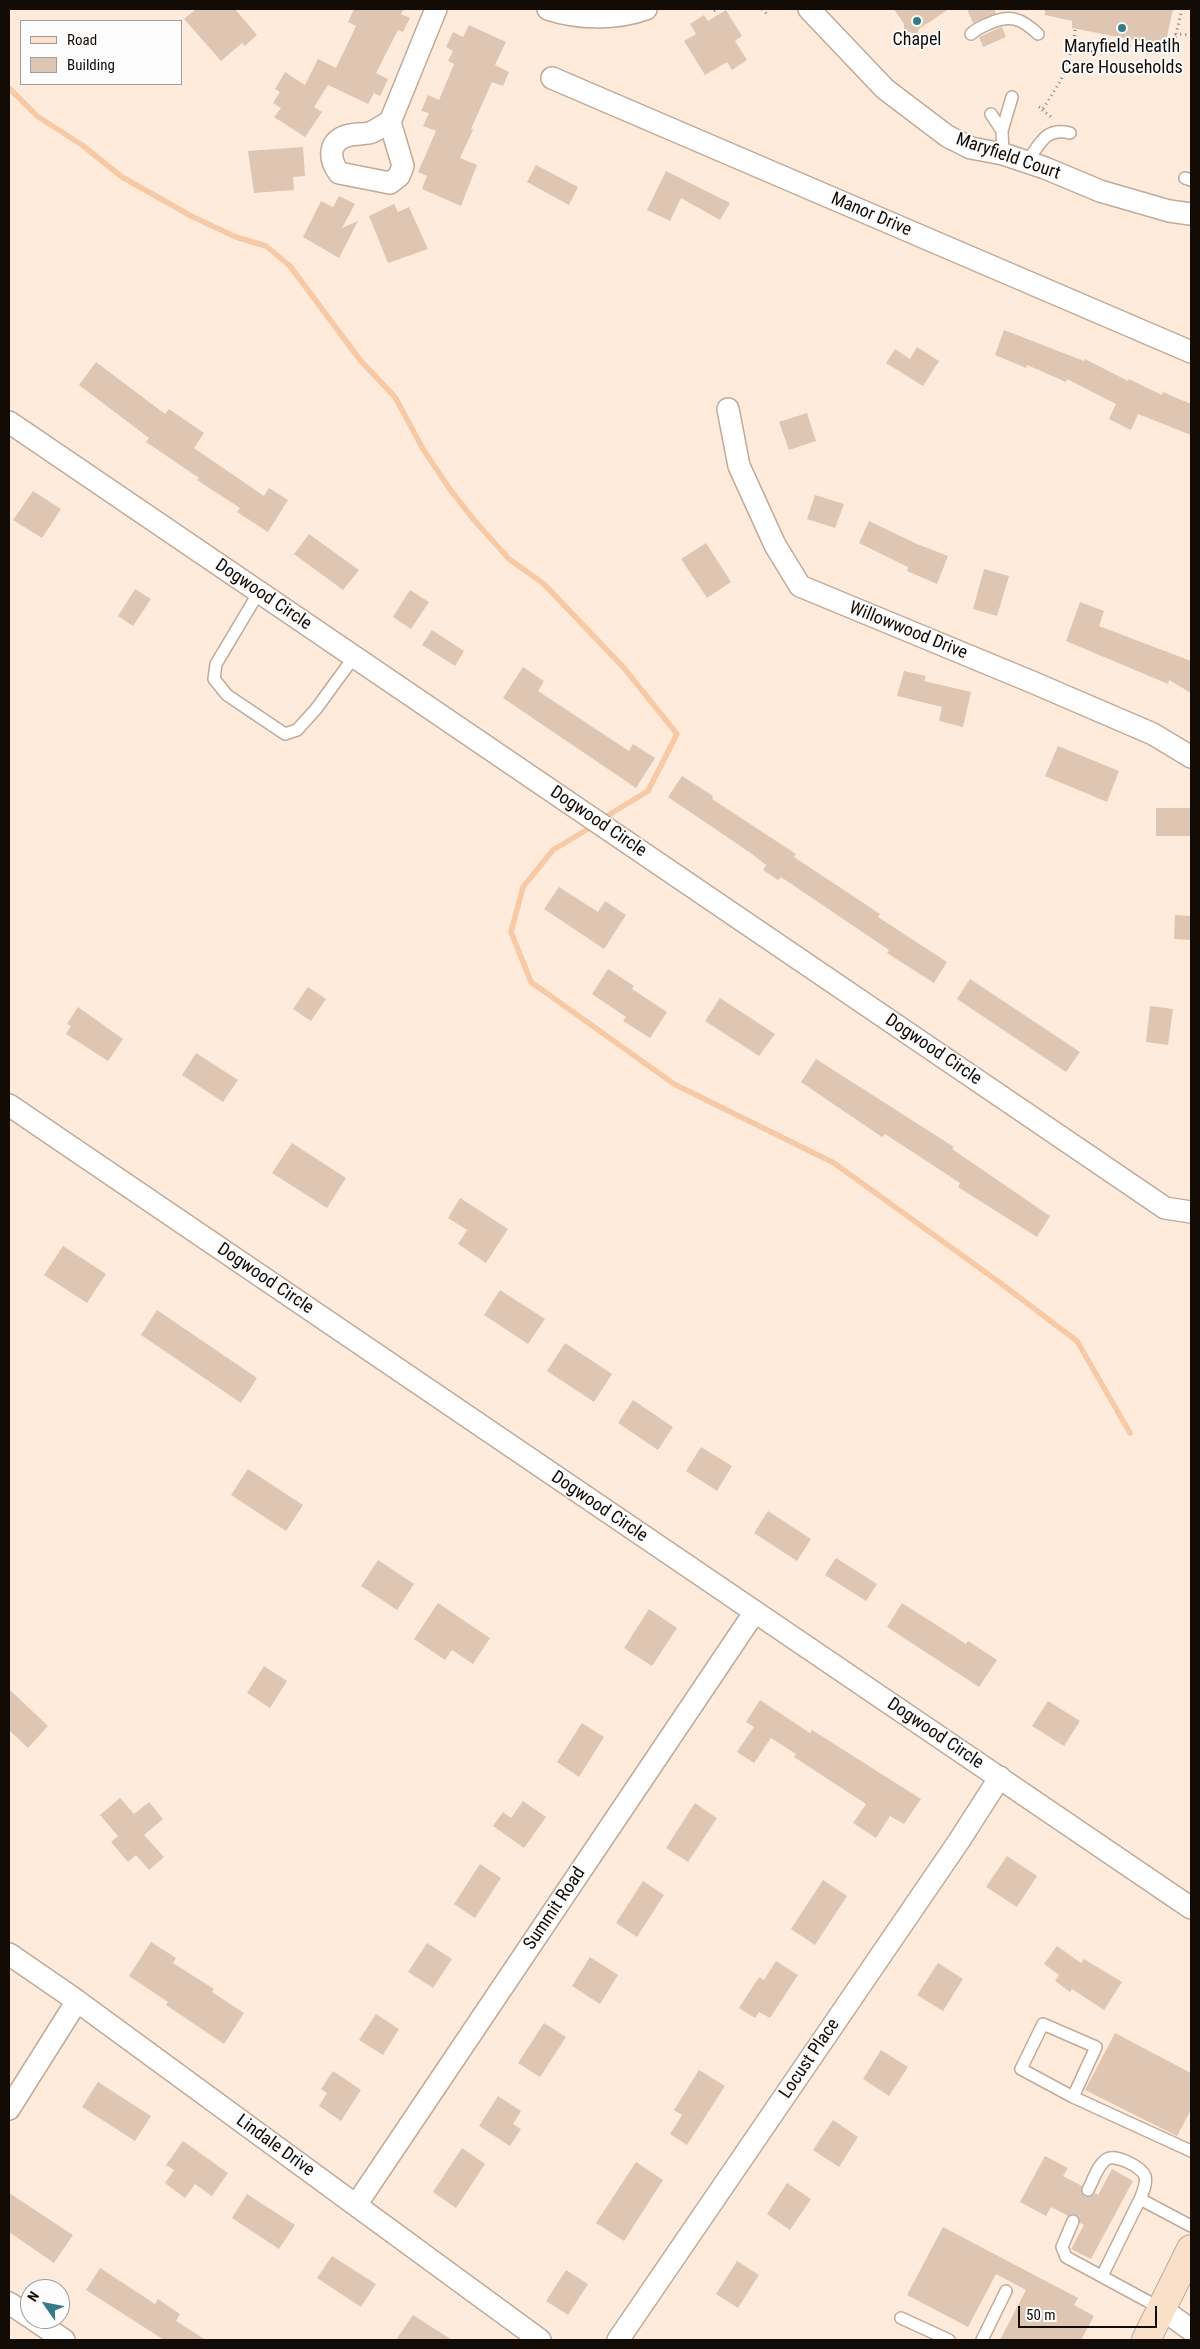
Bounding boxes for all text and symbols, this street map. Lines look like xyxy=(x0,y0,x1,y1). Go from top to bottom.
marker: Chapel xyxy=(911,15,923,27)
legend xyxy=(20,20,182,85)
marker: Maryfield Heatlh Care Households xyxy=(1116,22,1128,34)
place label: Chapel xyxy=(893,29,941,51)
text: Road xyxy=(67,31,97,49)
place label: Maryfield Heatlh Care Households xyxy=(1061,36,1183,78)
text: Building xyxy=(67,56,115,74)
street label: Maryfield Court xyxy=(953,129,1063,185)
street label: Manor Drive xyxy=(827,188,915,242)
street label: Dogwood Circle xyxy=(211,555,315,635)
street label: Willowwood Drive xyxy=(846,597,970,665)
street label: Dogwood Circle xyxy=(546,782,650,862)
street label: Dogwood Circle xyxy=(881,1010,985,1090)
street label: Dogwood Circle xyxy=(213,1239,317,1319)
street label: Dogwood Circle xyxy=(547,1467,651,1547)
street label: Dogwood Circle xyxy=(883,1694,987,1774)
street label: Summit Road xyxy=(520,1864,590,1954)
street label: Locust Place xyxy=(775,2015,845,2103)
street label: Lindale Drive xyxy=(232,2110,318,2182)
north arrow xyxy=(20,2279,70,2329)
text: N xyxy=(24,2288,42,2304)
scale bar xyxy=(1020,2296,1159,2328)
text: 50 m xyxy=(1026,2306,1056,2324)

